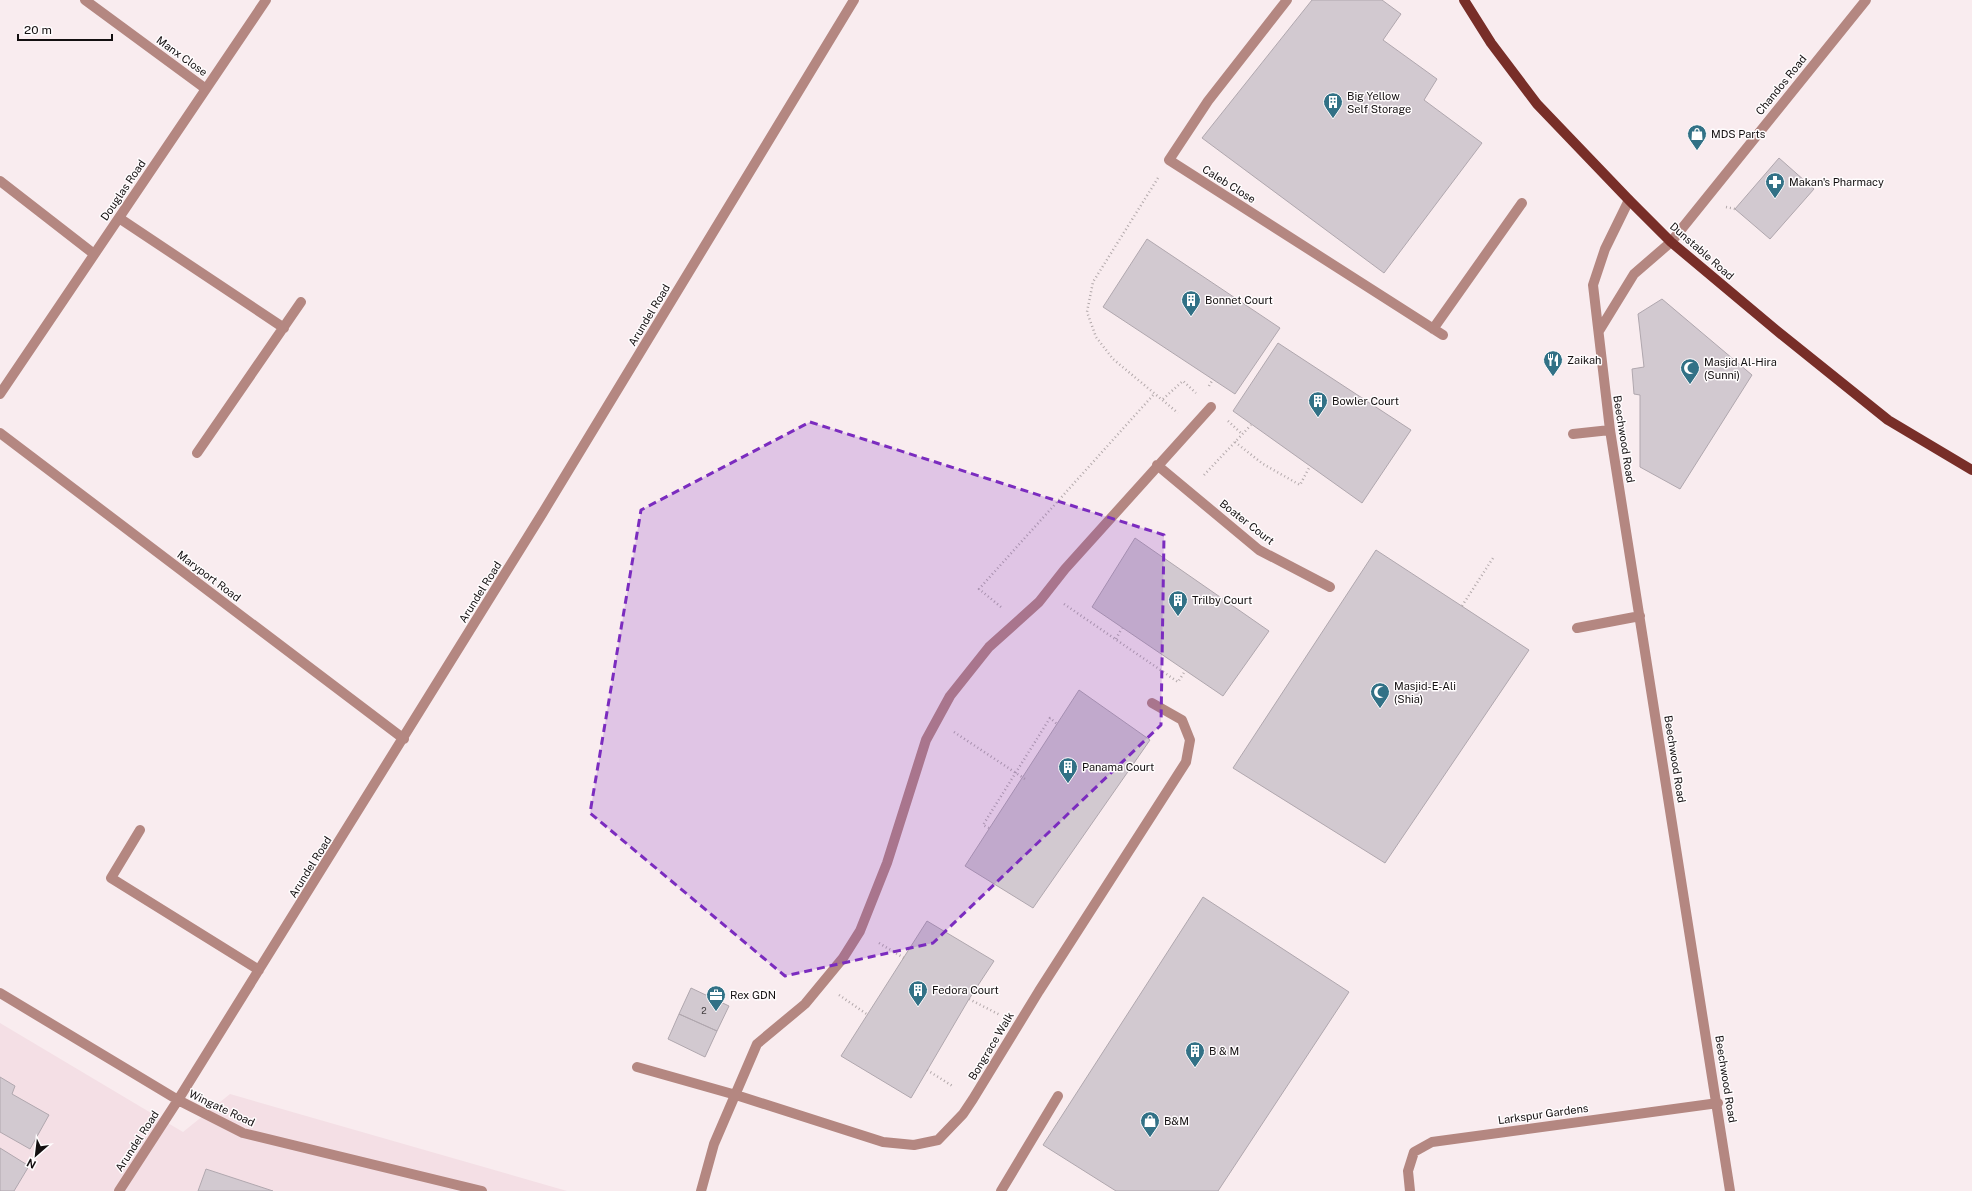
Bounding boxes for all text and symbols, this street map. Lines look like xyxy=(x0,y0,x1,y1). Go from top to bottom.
scale bar xyxy=(18,16,112,42)
text: 20 m xyxy=(24,23,52,37)
street label: Manx Close xyxy=(154,34,210,78)
street label: Chandos Road xyxy=(1753,53,1809,117)
place label: Big Yellow Self Storage xyxy=(1347,90,1411,115)
building icon: Big Yellow Self Storage xyxy=(1322,91,1344,119)
shop icon: MDS Parts xyxy=(1686,123,1708,151)
place label: MDS Parts xyxy=(1711,128,1766,140)
street label: Douglas Road xyxy=(98,157,148,223)
street label: Caleb Close xyxy=(1200,163,1258,205)
pharmacy icon: Makan's Pharmacy xyxy=(1764,171,1786,199)
place label: Makan's Pharmacy xyxy=(1789,176,1884,188)
street label: Dunstable Road xyxy=(1668,220,1736,282)
street label: Arundel Road xyxy=(626,282,672,348)
building icon: Bonnet Court xyxy=(1180,289,1202,317)
place label: Bonnet Court xyxy=(1205,294,1273,306)
restaurant icon: Zaikah xyxy=(1542,349,1564,377)
place label: Zaikah xyxy=(1567,354,1601,366)
place label: Masjid Al-Hira (Sunni) xyxy=(1704,356,1777,381)
mosque icon: Masjid Al-Hira (Sunni) xyxy=(1679,357,1701,385)
building icon: Bowler Court xyxy=(1307,390,1329,418)
place label: Bowler Court xyxy=(1332,395,1399,407)
street label: Beechwood Road xyxy=(1611,395,1637,483)
street label: Boater Court xyxy=(1218,497,1276,547)
street label: Maryport Road xyxy=(175,548,243,604)
street label: Arundel Road xyxy=(456,559,504,625)
building icon: Trilby Court xyxy=(1167,589,1189,617)
place label: Trilby Court xyxy=(1192,594,1252,606)
place label: Masjid-E-Ali (Shia) xyxy=(1394,680,1456,705)
mosque icon: Masjid-E-Ali (Shia) xyxy=(1369,681,1391,709)
street label: Beechwood Road xyxy=(1662,715,1688,803)
building icon: Panama Court xyxy=(1057,756,1079,784)
place label: Panama Court xyxy=(1082,761,1154,773)
street label: Arundel Road xyxy=(286,834,334,900)
building icon: Fedora Court xyxy=(907,979,929,1007)
office icon: Rex GDN xyxy=(705,984,727,1012)
place label: Fedora Court xyxy=(932,984,999,996)
place label: Rex GDN xyxy=(730,989,776,1001)
house number: 2 xyxy=(701,1005,707,1016)
street label: Bongrace Walk xyxy=(966,1010,1016,1082)
street label: Beechwood Road xyxy=(1713,1035,1739,1123)
building icon: B & M xyxy=(1184,1040,1206,1068)
place label: B & M xyxy=(1209,1045,1239,1057)
street label: Wingate Road xyxy=(187,1088,257,1128)
street label: Larkspur Gardens xyxy=(1497,1102,1589,1126)
street label: Arundel Road xyxy=(113,1108,161,1174)
shop icon: B&M xyxy=(1139,1110,1161,1138)
place label: B&M xyxy=(1164,1115,1189,1127)
north arrow xyxy=(16,1135,56,1175)
text: N xyxy=(25,1157,38,1171)

